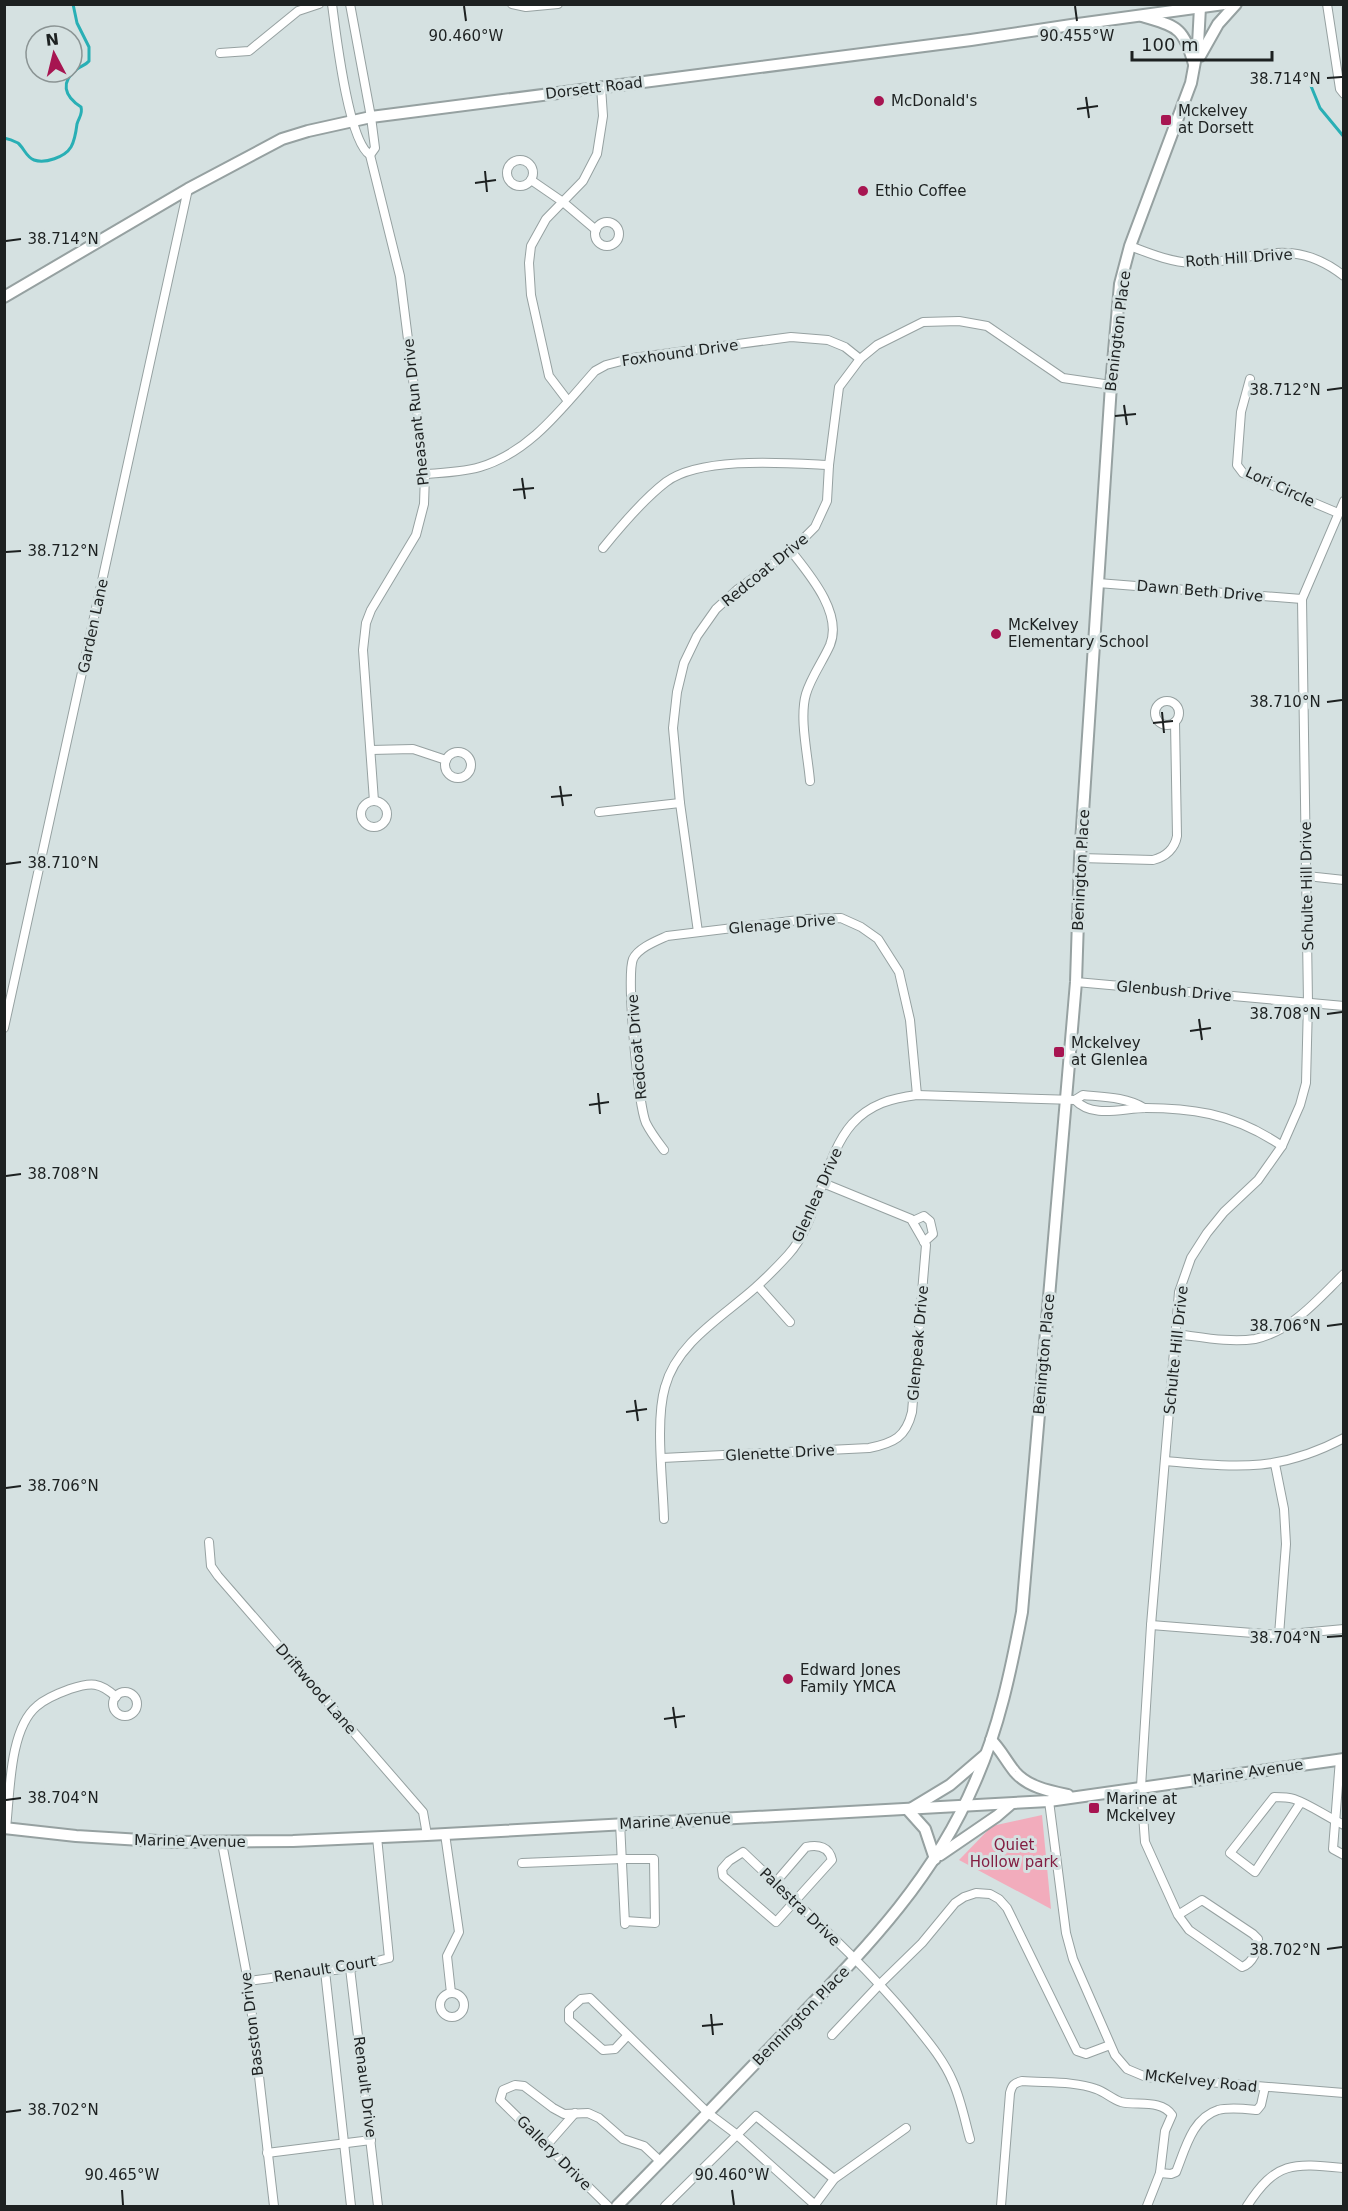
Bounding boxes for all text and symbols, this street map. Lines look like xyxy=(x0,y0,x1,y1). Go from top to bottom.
north arrow xyxy=(24,24,84,84)
scale bar xyxy=(1132,24,1272,62)
text: 90.460°W xyxy=(429,27,504,45)
text: 90.455°W xyxy=(1040,27,1115,45)
text: N xyxy=(44,29,60,50)
text: 100 m xyxy=(1141,34,1199,55)
text: 38.714°N xyxy=(1249,70,1321,88)
street label: Dorsett Road xyxy=(544,73,644,103)
place label: McDonald's xyxy=(891,92,977,110)
marker: McDonald's xyxy=(872,94,886,108)
place label: Mckelvey at Dorsett xyxy=(1178,102,1254,137)
marker: Mckelvey at Dorsett xyxy=(1159,113,1173,127)
place label: Ethio Coffee xyxy=(875,182,966,200)
marker: Ethio Coffee xyxy=(856,184,870,198)
text: 38.714°N xyxy=(27,230,99,248)
street label: Roth Hill Drive xyxy=(1185,245,1293,271)
street label: Benington Place xyxy=(1102,270,1134,392)
street label: Foxhound Drive xyxy=(620,336,740,370)
street label: Pheasant Run Drive xyxy=(399,338,433,486)
text: 38.712°N xyxy=(1249,381,1321,399)
street label: Lori Circle xyxy=(1242,463,1318,511)
street label: Redcoat Drive xyxy=(718,530,812,610)
text: 38.712°N xyxy=(27,542,99,560)
street label: Garden Lane xyxy=(74,577,112,675)
street label: Dawn Beth Drive xyxy=(1136,577,1264,605)
place label: McKelvey Elementary School xyxy=(1008,616,1149,651)
marker: McKelvey Elementary School xyxy=(989,627,1003,641)
text: 38.710°N xyxy=(1249,693,1321,711)
street label: Benington Place xyxy=(1069,809,1093,931)
street label: Schulte Hill Drive xyxy=(1297,821,1317,951)
text: 38.710°N xyxy=(27,854,99,872)
street label: Glenage Drive xyxy=(728,910,836,938)
street label: Glenbush Drive xyxy=(1116,977,1232,1005)
street label: Redcoat Drive xyxy=(623,994,651,1100)
text: 38.708°N xyxy=(1249,1005,1321,1023)
place label: Mckelvey at Glenlea xyxy=(1071,1034,1148,1069)
marker: Mckelvey at Glenlea xyxy=(1052,1045,1066,1059)
street label: Glenlea Drive xyxy=(788,1145,846,1245)
text: 38.708°N xyxy=(27,1165,99,1183)
street label: Glenpeak Drive xyxy=(904,1284,932,1402)
street label: Schulte Hill Drive xyxy=(1160,1285,1192,1415)
street label: Benington Place xyxy=(1030,1293,1058,1415)
text: 38.706°N xyxy=(1249,1317,1321,1335)
street label: Glenette Drive xyxy=(725,1441,835,1465)
text: 38.706°N xyxy=(27,1477,99,1495)
text: 38.704°N xyxy=(1249,1629,1321,1647)
street label: Driftwood Lane xyxy=(272,1640,360,1738)
place label: Edward Jones Family YMCA xyxy=(800,1661,901,1696)
marker: Edward Jones Family YMCA xyxy=(781,1672,795,1686)
street label: Marine Avenue xyxy=(1191,1755,1305,1789)
text: 38.704°N xyxy=(27,1789,99,1807)
place label: Marine at Mckelvey xyxy=(1106,1790,1177,1825)
marker: Marine at Mckelvey xyxy=(1087,1801,1101,1815)
street label: Marine Avenue xyxy=(619,1809,731,1833)
street label: Marine Avenue xyxy=(134,1831,246,1851)
park label: Quiet Hollow park xyxy=(970,1836,1059,1871)
street label: Palestra Drive xyxy=(756,1864,844,1950)
text: 38.702°N xyxy=(1249,1941,1321,1959)
street label: Renault Court xyxy=(273,1952,377,1986)
street label: Bennington Place xyxy=(749,1963,853,2069)
street label: Basston Drive xyxy=(237,1971,267,2077)
street label: Renault Drive xyxy=(350,2035,380,2139)
street label: McKelvey Road xyxy=(1144,2066,1258,2096)
text: 38.702°N xyxy=(27,2101,99,2119)
street label: Gallery Drive xyxy=(513,2112,595,2194)
text: 90.465°W xyxy=(85,2166,160,2184)
text: 90.460°W xyxy=(695,2166,770,2184)

